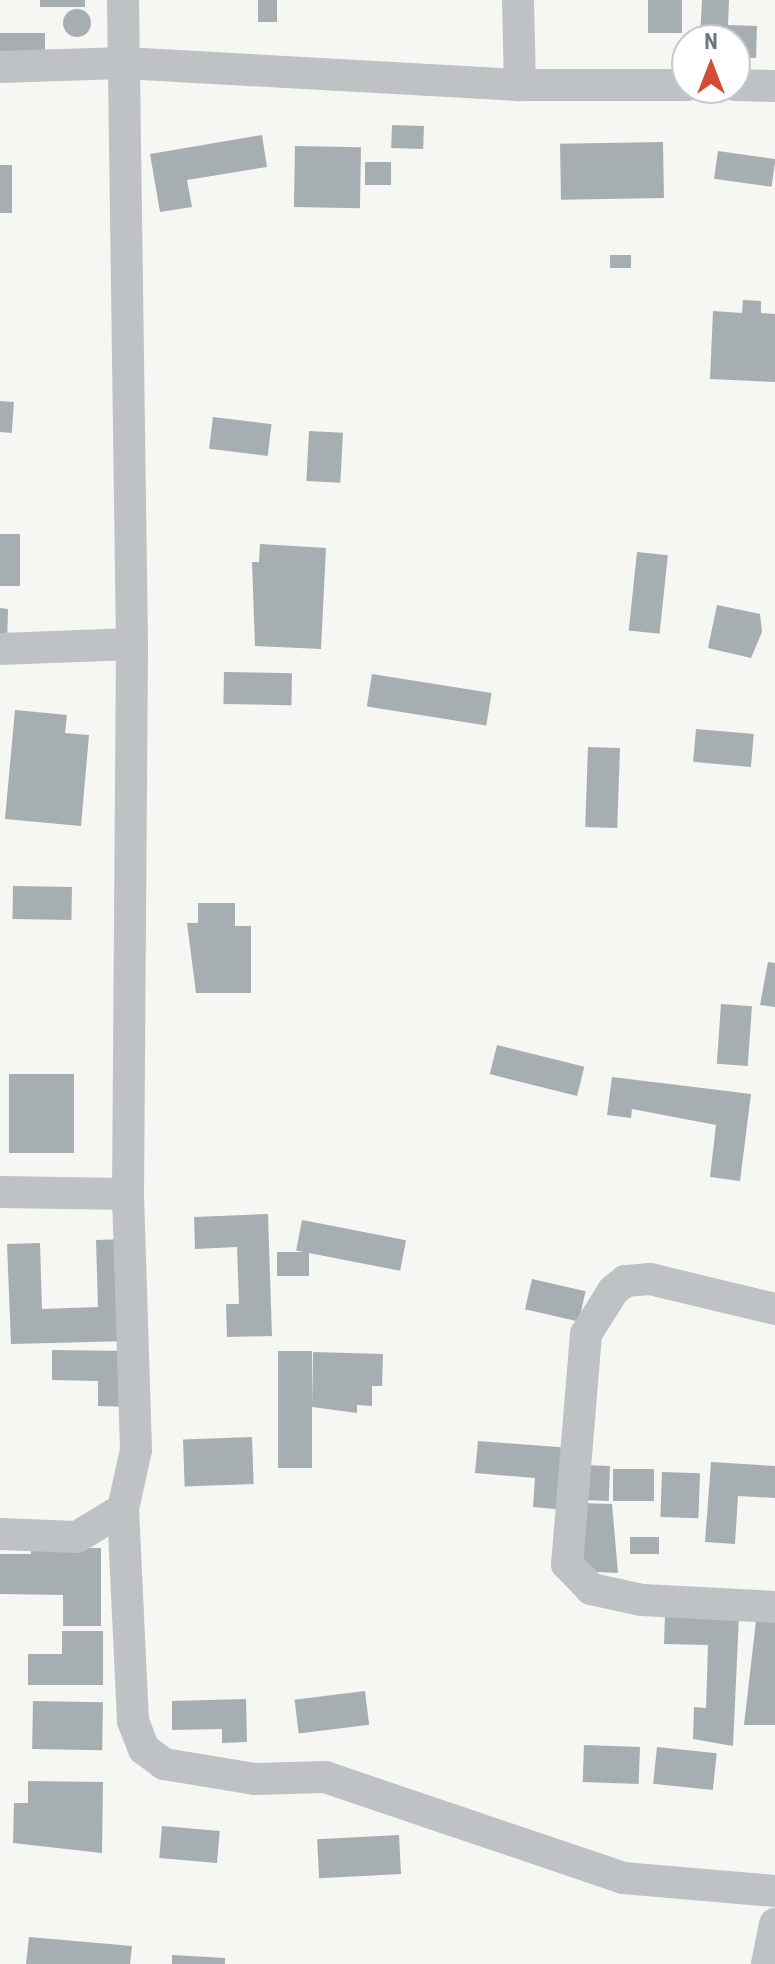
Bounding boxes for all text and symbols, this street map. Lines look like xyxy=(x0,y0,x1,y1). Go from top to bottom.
north arrow xyxy=(671,24,751,104)
text: N xyxy=(704,29,718,54)

